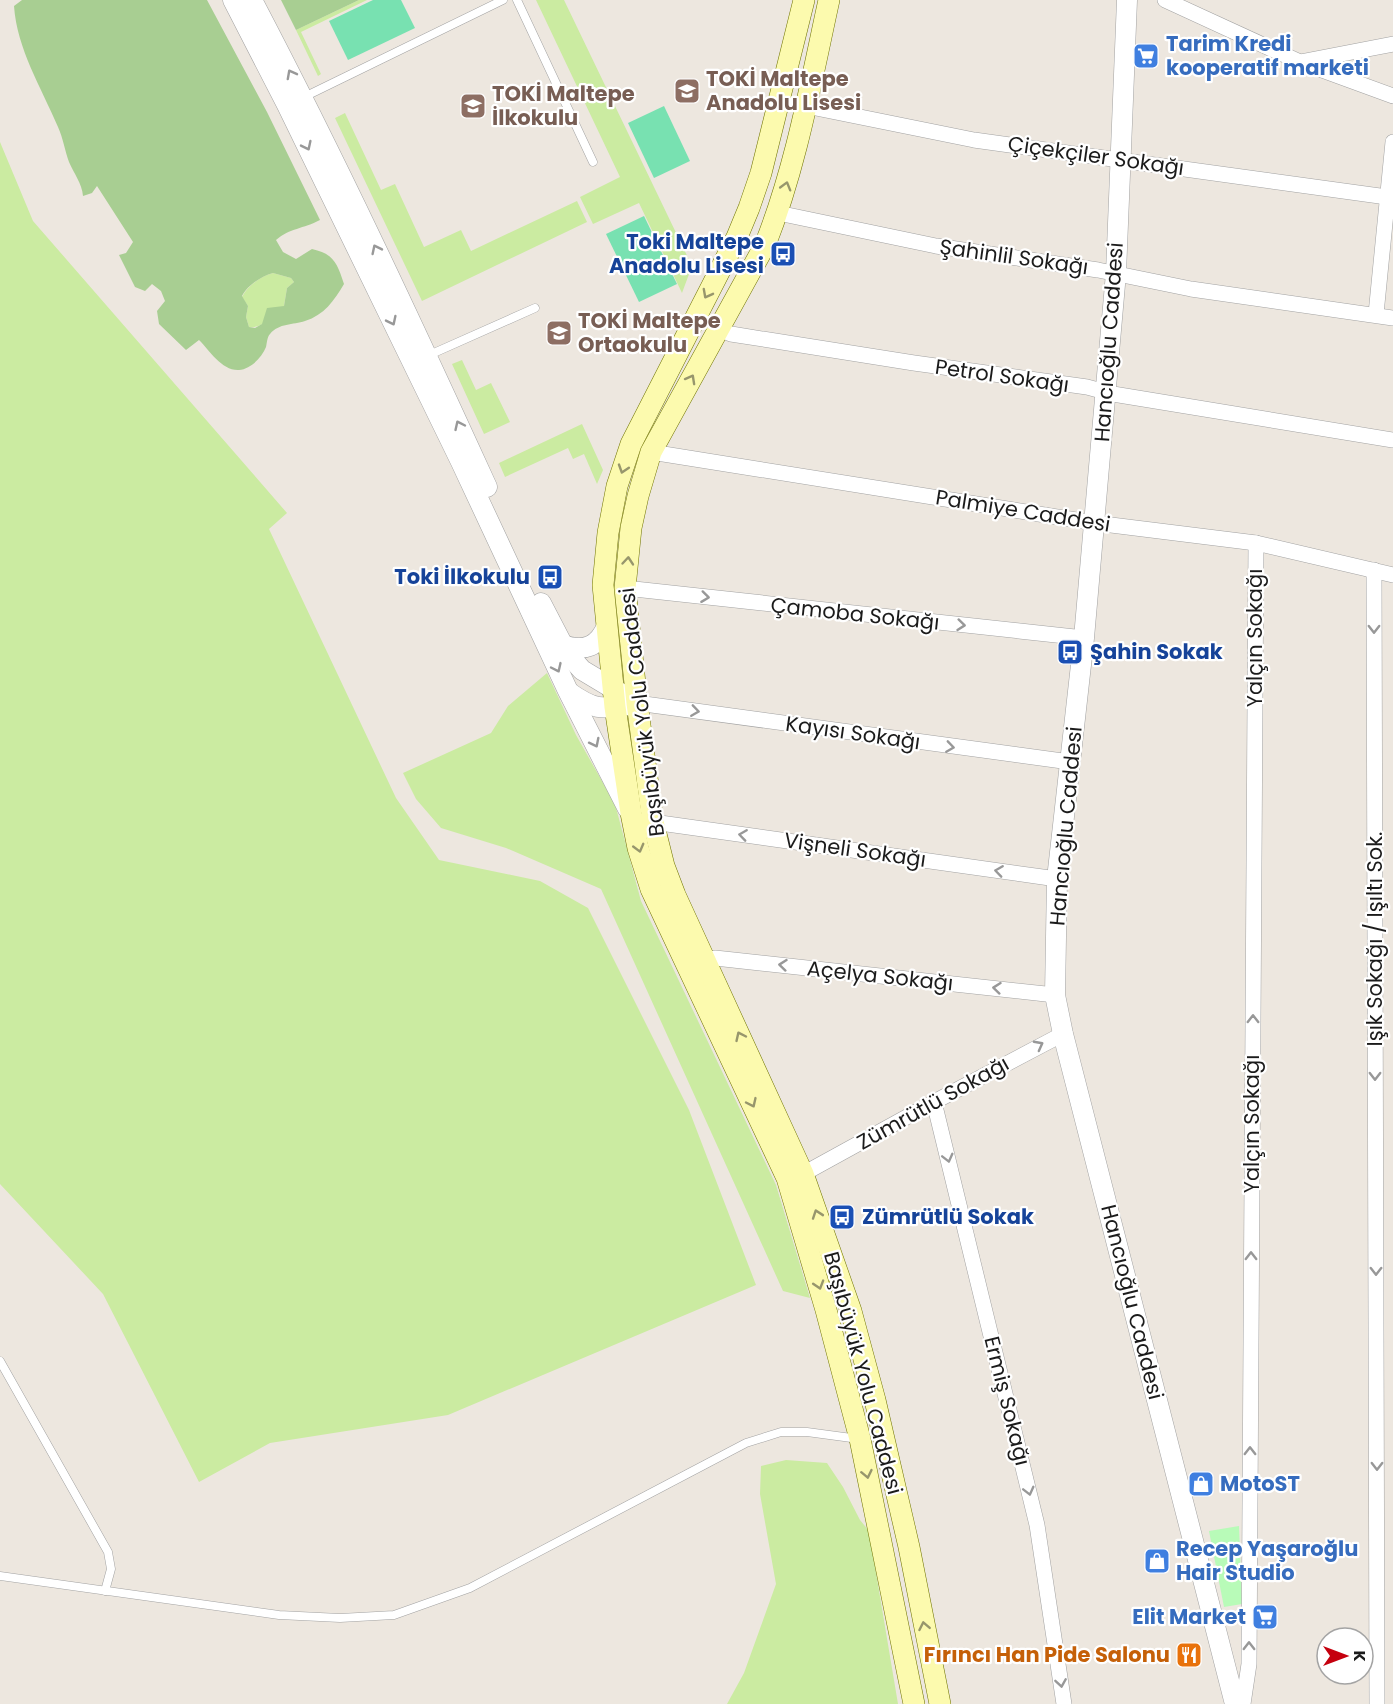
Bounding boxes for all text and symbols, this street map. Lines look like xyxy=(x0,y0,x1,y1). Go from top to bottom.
place label: Tarim Kredi kooperatif marketi xyxy=(1166,29,1369,82)
supermarket icon: Tarim Kredi kooperatif marketi xyxy=(1131,41,1161,71)
place label: TOKİ Maltepe Anadolu Lisesi xyxy=(706,64,861,117)
one-way arrow xyxy=(287,69,298,80)
school or university icon: TOKİ Maltepe Anadolu Lisesi xyxy=(672,76,702,106)
place label: TOKİ Maltepe İlkokulu xyxy=(492,79,635,132)
school or university icon: TOKİ Maltepe İlkokulu xyxy=(458,91,488,121)
street label: Çiçekçiler Sokağı xyxy=(1006,129,1186,182)
one-way arrow xyxy=(299,139,311,150)
one-way arrow xyxy=(779,181,791,192)
place label: Toki Maltepe Anadolu Lisesi xyxy=(609,227,764,280)
street label: Şahinlil Sokağı xyxy=(938,232,1090,281)
bus stop icon: Toki Maltepe Anadolu Lisesi xyxy=(768,239,798,269)
street label: Hancıoğlu Caddesi xyxy=(1087,241,1130,443)
one-way arrow xyxy=(371,245,383,256)
one-way arrow xyxy=(703,287,714,298)
place label: TOKİ Maltepe Ortaokulu xyxy=(578,306,721,359)
one-way arrow xyxy=(384,315,396,326)
school or university icon: TOKİ Maltepe Ortaokulu xyxy=(544,318,574,348)
street label: Petrol Sokağı xyxy=(933,352,1071,399)
one-way arrow xyxy=(684,375,695,385)
one-way arrow xyxy=(454,421,466,432)
one-way arrow xyxy=(618,463,630,474)
street label: Palmiye Caddesi xyxy=(934,482,1113,539)
one-way arrow xyxy=(621,557,634,566)
place label: Toki İlkokulu xyxy=(394,562,530,591)
bus stop icon: Toki İlkokulu xyxy=(535,562,565,592)
street label: Yalçın Sokağı xyxy=(1240,569,1269,707)
street label: Başıbüyük Yolu Caddesi xyxy=(612,586,671,838)
one-way arrow xyxy=(700,590,709,603)
street label: Çamoba Sokağı xyxy=(769,590,941,637)
one-way arrow xyxy=(956,618,966,631)
one-way arrow xyxy=(1368,624,1380,633)
bus stop icon: Şahin Sokak xyxy=(1055,637,1085,667)
place label: Şahin Sokak xyxy=(1090,637,1223,666)
one-way arrow xyxy=(549,662,561,673)
one-way arrow xyxy=(690,704,699,716)
street label: Kayısı Sokağı xyxy=(784,709,922,756)
street label: Hancıoğlu Caddesi xyxy=(1042,725,1089,927)
one-way arrow xyxy=(587,737,599,748)
one-way arrow xyxy=(946,741,955,753)
street label: Vişneli Sokağı xyxy=(782,825,928,874)
one-way arrow xyxy=(739,829,748,841)
street label: Işık Sokağı / Işıltı Sok. xyxy=(1360,832,1389,1046)
one-way arrow xyxy=(631,843,644,853)
one-way arrow xyxy=(994,865,1003,877)
street label: Açelya Sokağı xyxy=(806,953,955,998)
one-way arrow xyxy=(778,959,787,972)
one-way arrow xyxy=(993,982,1002,995)
one-way arrow xyxy=(1247,1015,1259,1024)
one-way arrow xyxy=(735,1031,747,1042)
one-way arrow xyxy=(1033,1041,1043,1052)
street label: Zümrütlü Sokağı xyxy=(852,1049,1014,1156)
street label: Yalçın Sokağı xyxy=(1237,1055,1266,1193)
one-way arrow xyxy=(1369,1071,1382,1080)
one-way arrow xyxy=(744,1096,756,1107)
one-way arrow xyxy=(940,1153,953,1163)
street label: Hancıoğlu Caddesi xyxy=(1094,1201,1171,1402)
bus stop icon: Zümrütlü Sokak xyxy=(827,1202,857,1232)
place label: Zümrütlü Sokak xyxy=(862,1202,1034,1231)
one-way arrow xyxy=(812,1209,825,1220)
street label: Başıbüyük Yolu Caddesi xyxy=(817,1248,910,1498)
one-way arrow xyxy=(1245,1252,1257,1261)
one-way arrow xyxy=(1370,1266,1382,1275)
one-way arrow xyxy=(812,1279,824,1290)
street label: Ermiş Sokağı xyxy=(977,1333,1038,1468)
one-way arrow xyxy=(1244,1447,1256,1456)
one-way arrow xyxy=(1371,1461,1383,1470)
one-way arrow xyxy=(860,1469,873,1479)
shop icon: MotoST xyxy=(1186,1469,1216,1499)
place label: MotoST xyxy=(1220,1469,1300,1498)
one-way arrow xyxy=(1021,1486,1034,1496)
place label: Recep Yaşaroğlu Hair Studio xyxy=(1176,1534,1358,1587)
shop icon: Recep Yaşaroğlu Hair Studio xyxy=(1142,1546,1172,1576)
place label: Elit Market xyxy=(1132,1602,1246,1631)
supermarket icon: Elit Market xyxy=(1250,1602,1280,1632)
one-way arrow xyxy=(918,1621,931,1631)
north arrow xyxy=(1315,1626,1375,1686)
place label: Fırıncı Han Pide Salonu xyxy=(924,1640,1170,1669)
restaurant icon: Fırıncı Han Pide Salonu xyxy=(1174,1640,1204,1670)
one-way arrow xyxy=(1243,1642,1255,1651)
text: K xyxy=(1348,1650,1371,1662)
one-way arrow xyxy=(1054,1678,1066,1688)

